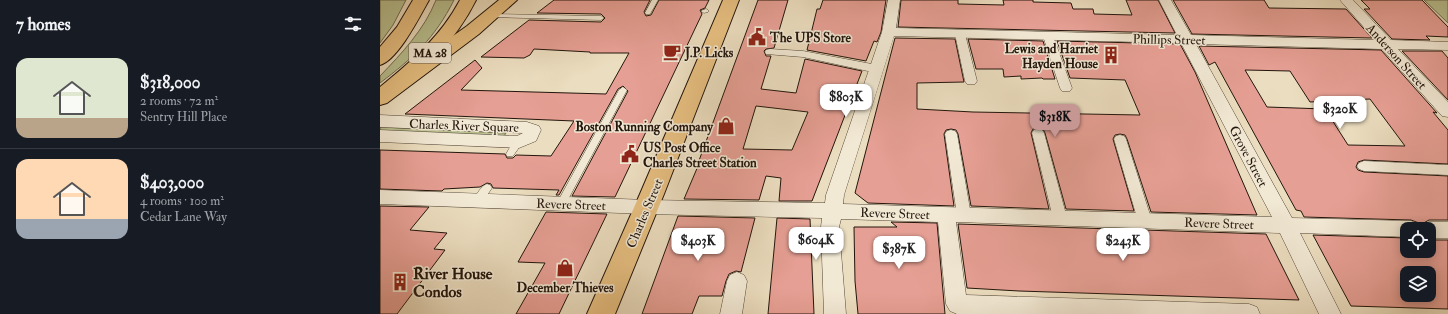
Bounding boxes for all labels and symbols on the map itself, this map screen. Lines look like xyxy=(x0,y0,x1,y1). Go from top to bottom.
street label: Anderson Street xyxy=(1362,20,1430,93)
public building icon: The UPS Store xyxy=(747,27,767,47)
place label: The UPS Store xyxy=(769,30,852,46)
street label: Phillips Street xyxy=(1132,31,1206,50)
place label: Lewis and Harriet Hayden House xyxy=(1005,41,1099,73)
cafe icon: J.P. Licks xyxy=(662,42,682,62)
road number: MA 28 xyxy=(409,43,451,63)
place label: J.P. Licks xyxy=(684,45,734,62)
building icon: Lewis and Harriet Hayden House xyxy=(1101,45,1121,65)
pin: $803K xyxy=(818,84,874,118)
pin: $320K xyxy=(1312,96,1368,130)
pin: $318K xyxy=(1027,104,1083,138)
street label: Charles River Square xyxy=(409,116,520,136)
shop icon: Boston Running Company xyxy=(716,116,736,136)
place label: Boston Running Company xyxy=(575,119,714,136)
street label: Grove Street xyxy=(1225,123,1271,190)
place label: US Post Office Charles Street Station xyxy=(643,140,757,171)
public building icon: US Post Office Charles Street Station xyxy=(620,144,640,164)
street label: Charles Street xyxy=(623,176,667,250)
street label: Revere Street xyxy=(536,196,606,214)
street label: Revere Street xyxy=(860,205,930,223)
street label: Revere Street xyxy=(1184,215,1254,233)
pin: $604K xyxy=(788,227,844,261)
pin: $403K xyxy=(670,228,726,262)
pin: $243K xyxy=(1095,228,1151,262)
pin: $387K xyxy=(871,236,927,270)
shop icon: December Thieves xyxy=(555,258,575,278)
place label: River House Condos xyxy=(413,264,493,302)
building icon: River House Condos xyxy=(390,272,410,292)
place label: December Thieves xyxy=(517,280,614,296)

